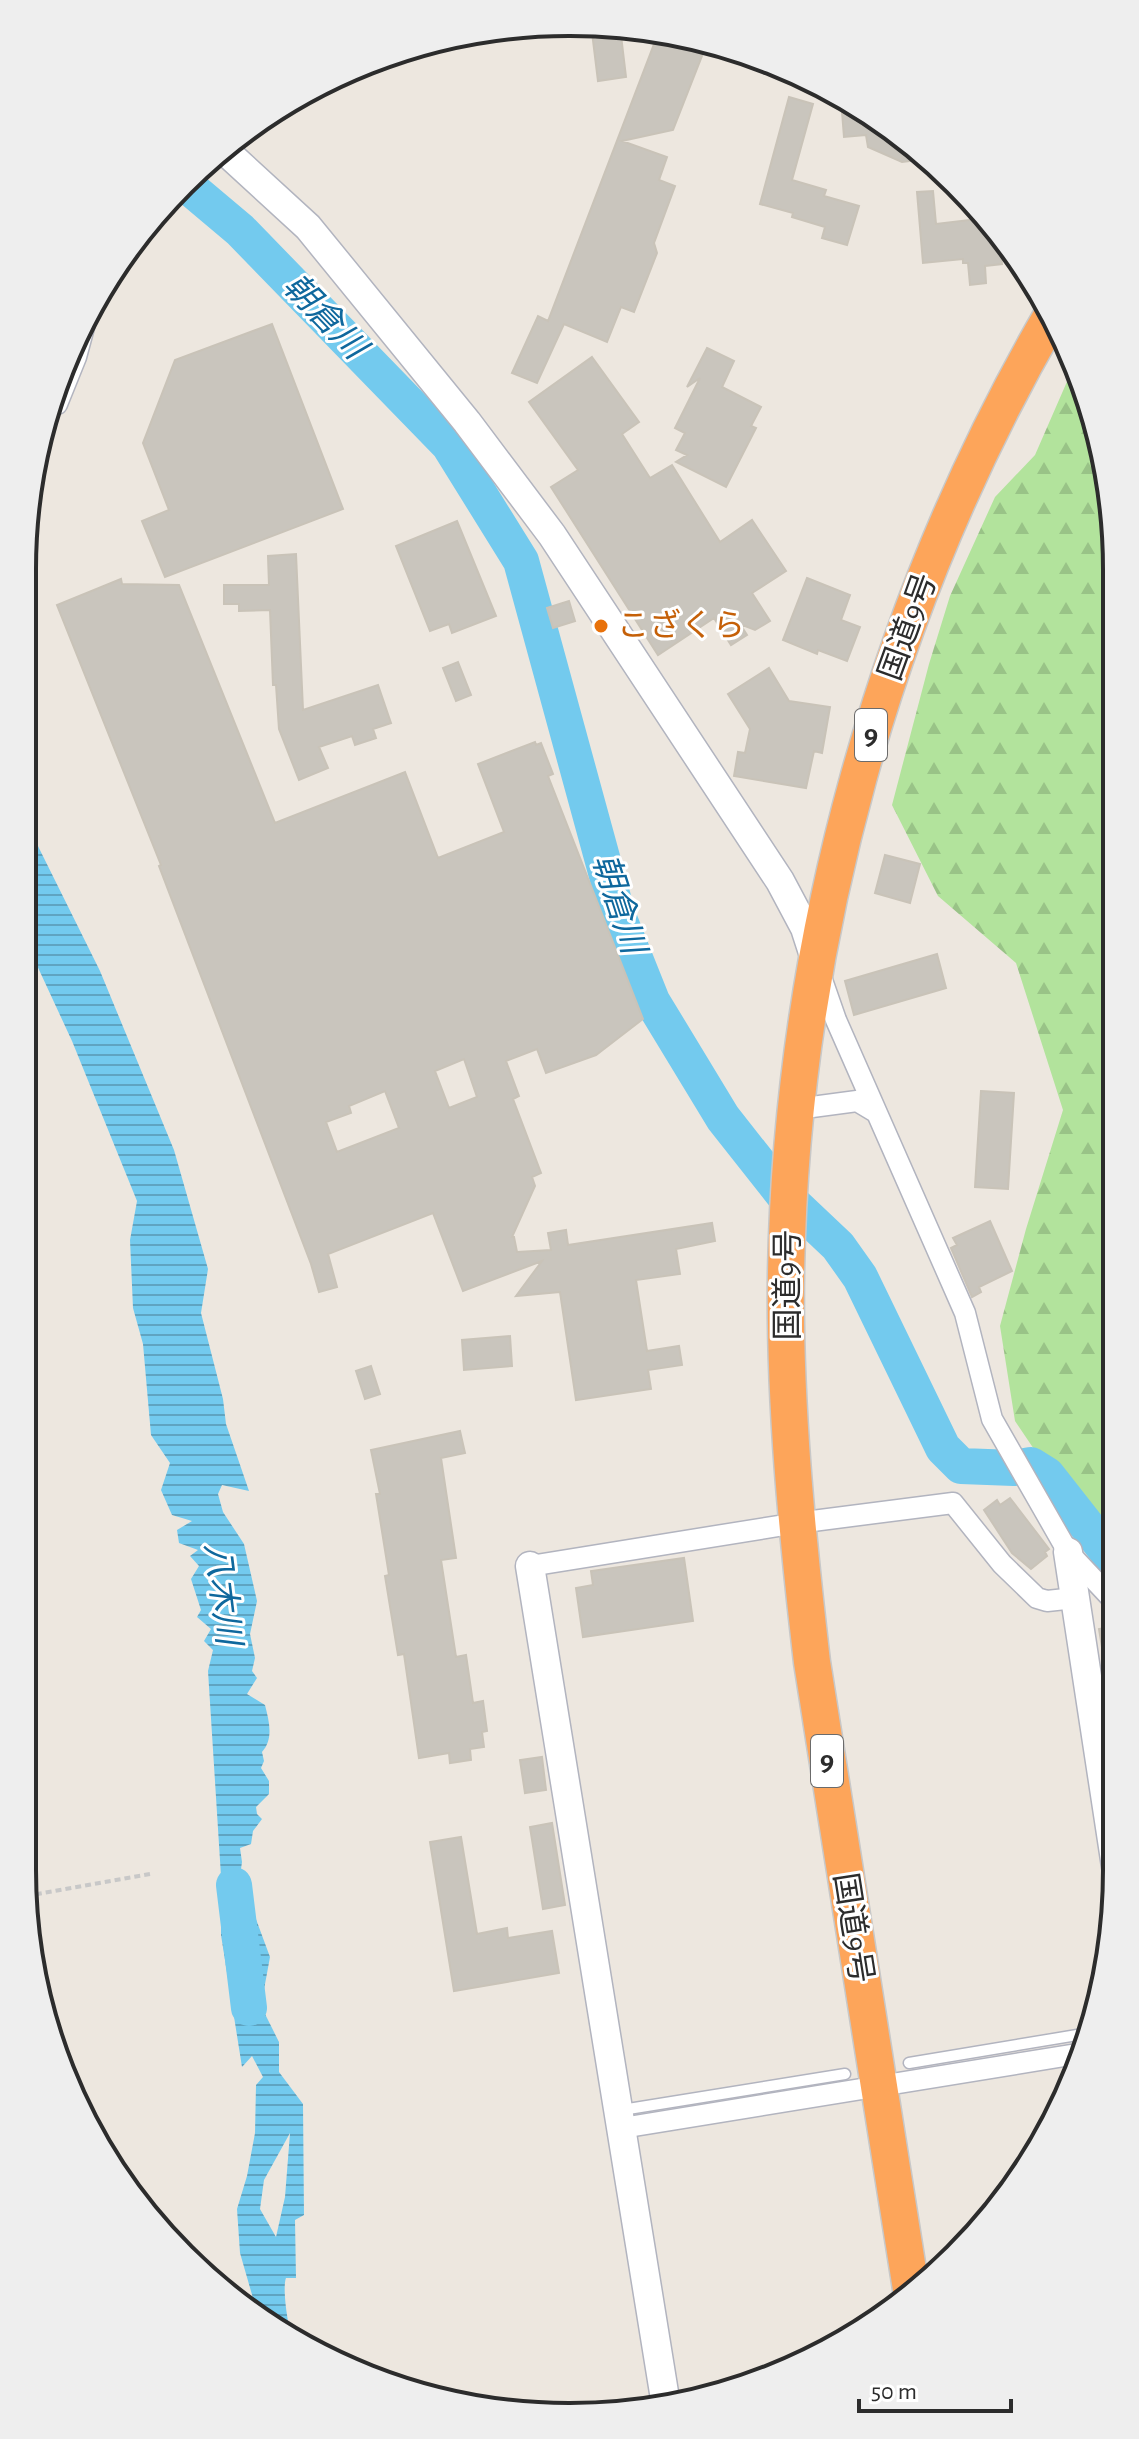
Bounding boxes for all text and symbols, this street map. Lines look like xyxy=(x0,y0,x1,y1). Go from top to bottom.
water label: 朝倉川 xyxy=(276,267,375,368)
street label: 国道9号 xyxy=(872,569,942,685)
place label: こざくら xyxy=(617,608,745,642)
marker: こざくら xyxy=(592,617,610,635)
road number: 9 xyxy=(855,709,887,761)
water label: 朝倉川 xyxy=(586,850,653,961)
street label: 国道9号 xyxy=(770,1229,804,1341)
water label: 八木川 xyxy=(199,1541,247,1650)
road number: 9 xyxy=(811,1735,843,1787)
street label: 国道9号 xyxy=(829,1870,879,1985)
scale bar xyxy=(859,2363,1011,2413)
text: 50 m xyxy=(871,2380,917,2404)

